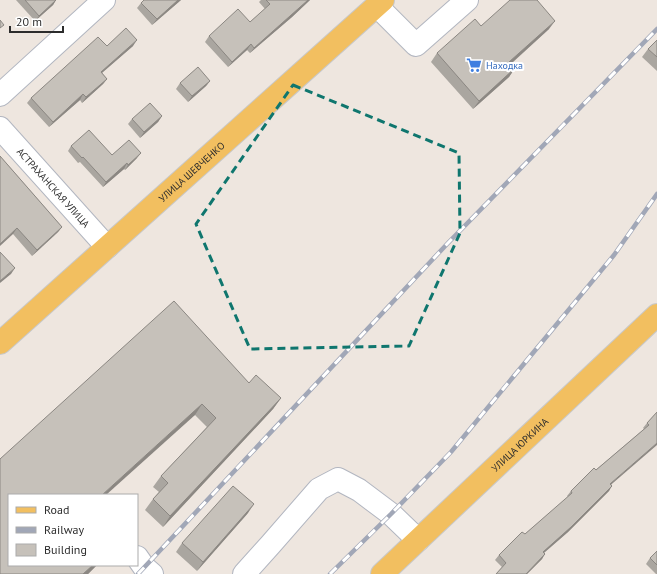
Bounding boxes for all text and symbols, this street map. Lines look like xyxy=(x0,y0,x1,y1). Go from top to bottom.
scale bar xyxy=(10,8,63,34)
text: 20 m xyxy=(16,14,42,29)
supermarket icon: Находка xyxy=(465,56,483,74)
place label: Находка xyxy=(486,59,523,72)
street label: УЛИЦА ШЕВЧЕНКО xyxy=(156,139,228,205)
street label: АСТРАХАНСКАЯ УЛИЦА xyxy=(14,145,92,231)
street label: УЛИЦА ЮРКИНА xyxy=(489,415,551,475)
legend xyxy=(8,494,138,566)
text: Road xyxy=(44,502,69,517)
text: Railway xyxy=(44,522,84,537)
text: Building xyxy=(44,542,87,557)

